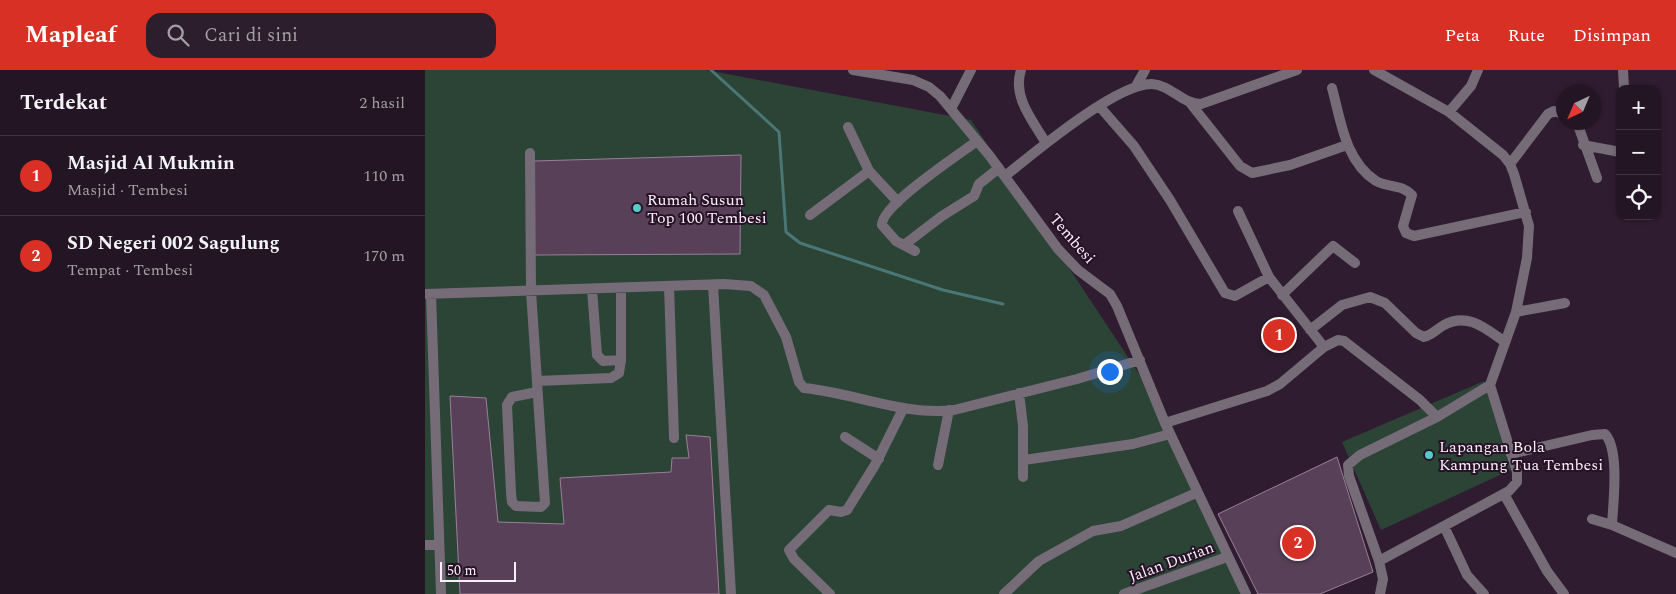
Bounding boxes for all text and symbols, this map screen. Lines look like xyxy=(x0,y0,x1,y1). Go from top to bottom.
search box xyxy=(146,13,496,58)
text: Mapleaf xyxy=(25,17,116,53)
icon: search xyxy=(164,21,192,49)
text: Cari di sini xyxy=(204,21,298,50)
text: Peta xyxy=(1445,22,1480,49)
text: Rute xyxy=(1508,22,1545,49)
text: Disimpan xyxy=(1573,22,1651,49)
north arrow xyxy=(1556,85,1601,130)
map controls xyxy=(1616,85,1661,220)
button: + xyxy=(1616,85,1661,130)
text: Terdekat xyxy=(20,87,107,119)
text: 2 hasil xyxy=(359,91,405,115)
button: − xyxy=(1616,130,1661,175)
text: Masjid Al Mukmin xyxy=(67,149,235,178)
text: 1 xyxy=(32,164,40,188)
text: 110 m xyxy=(363,164,405,188)
button: locate xyxy=(1616,175,1661,220)
text: Masjid · Tembesi xyxy=(67,178,188,202)
place label: Rumah Susun Top 100 Tembesi xyxy=(647,188,767,230)
marker: Rumah Susun Top 100 Tembesi xyxy=(631,202,643,214)
street label: Tembesi xyxy=(1043,208,1101,269)
text: SD Negeri 002 Sagulung xyxy=(67,229,280,258)
text: 2 xyxy=(32,244,40,268)
text: 170 m xyxy=(363,244,405,268)
text: Tempat · Tembesi xyxy=(67,258,193,282)
pin: 1 xyxy=(1263,316,1295,354)
your location xyxy=(1097,359,1123,385)
place label: Lapangan Bola Kampung Tua Tembesi xyxy=(1439,435,1603,477)
marker: Lapangan Bola Kampung Tua Tembesi xyxy=(1423,449,1435,461)
pin: 2 xyxy=(1282,524,1314,562)
street label: Jalan Durian xyxy=(1125,535,1217,588)
scale bar xyxy=(440,559,516,582)
text: 50 m xyxy=(447,560,477,581)

